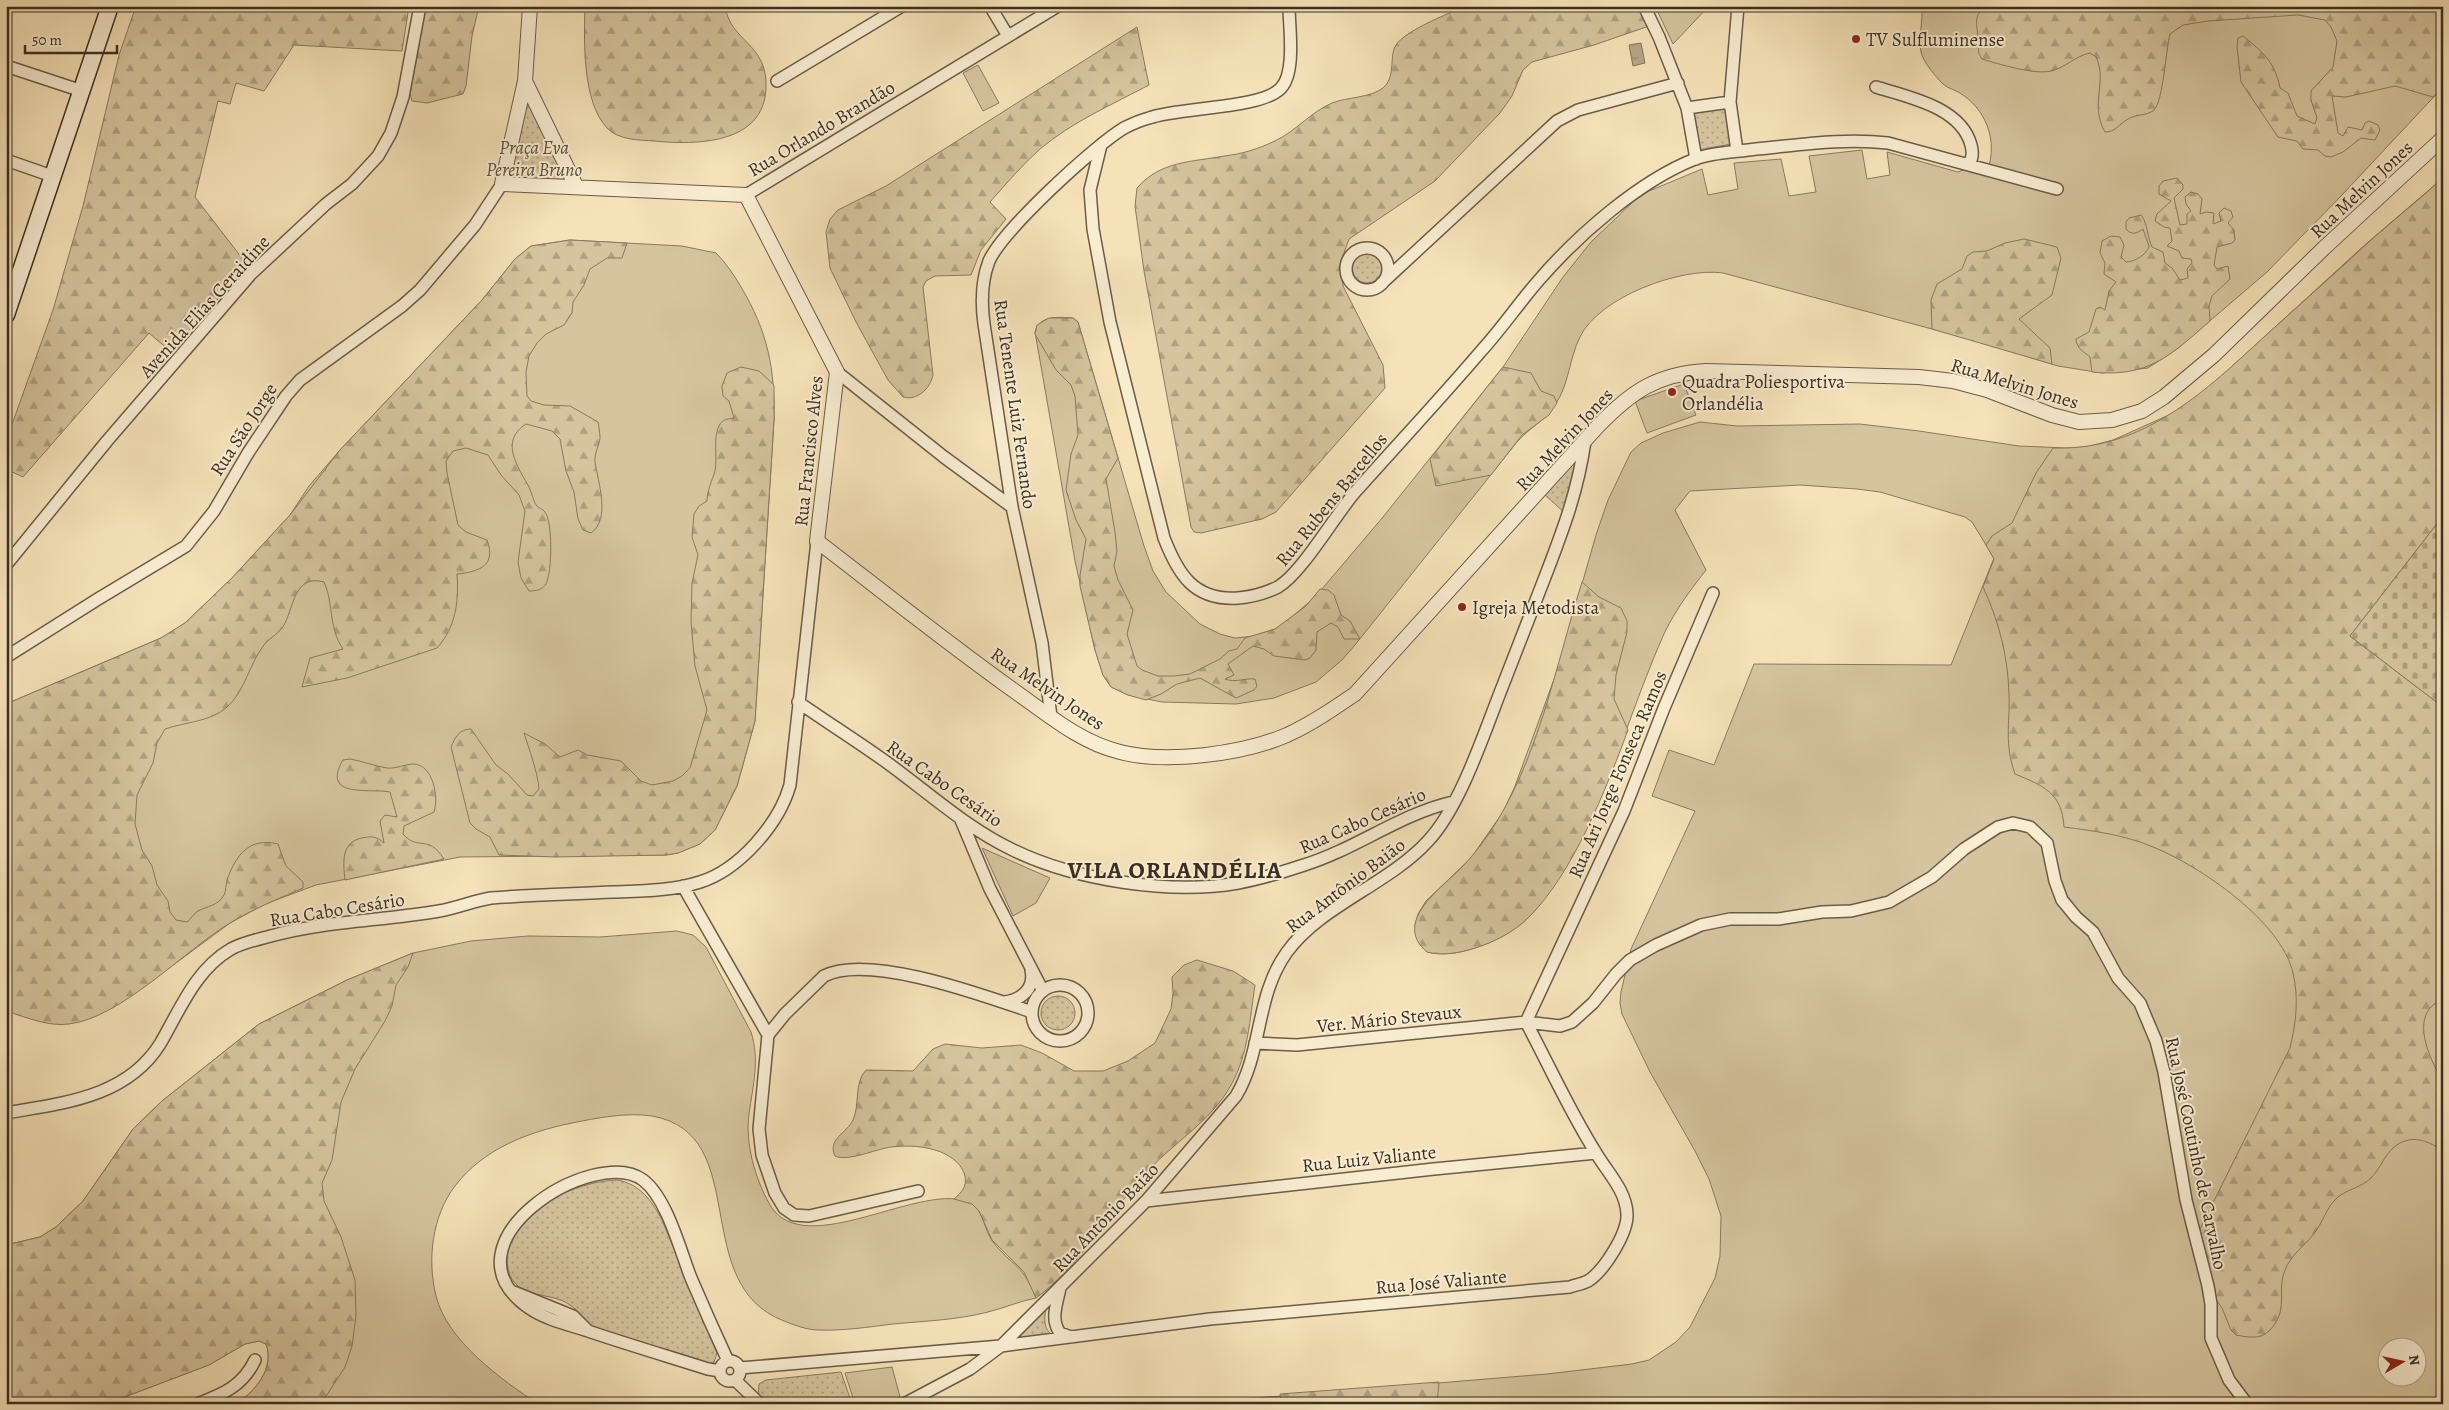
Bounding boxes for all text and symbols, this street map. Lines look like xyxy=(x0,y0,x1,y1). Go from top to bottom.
scale bar xyxy=(25,22,118,54)
place label: TV Sulfluminense xyxy=(1866,27,2005,53)
text: 50 m xyxy=(32,30,62,50)
marker: TV Sulfluminense xyxy=(1850,33,1862,45)
street label: Rua Orlando Brandão xyxy=(743,75,900,183)
park label: Praça Eva Pereira Bruno xyxy=(486,135,582,183)
street label: Rua Melvin Jones xyxy=(2304,135,2419,244)
street label: Avenida Elias Geraidine xyxy=(133,230,276,384)
street label: Rua Tenente Luiz Fernando xyxy=(987,298,1043,511)
street label: Rua Melvin Jones xyxy=(1948,352,2082,416)
place label: Quadra Poliesportiva Orlandélia xyxy=(1682,369,1845,417)
street label: Rua Francisco Alves xyxy=(788,374,830,528)
street label: Rua São Jorge xyxy=(204,378,284,481)
street label: Rua Melvin Jones xyxy=(1510,382,1619,497)
marker: Quadra Poliesportiva Orlandélia xyxy=(1666,386,1678,398)
street label: Rua Rubens Barcellos xyxy=(1270,427,1394,572)
place label: Igreja Metodista xyxy=(1472,595,1599,621)
marker: Igreja Metodista xyxy=(1456,601,1468,613)
street label: Rua Melvin Jones xyxy=(985,641,1110,737)
street label: Rua Ari Jorge Fonseca Ramos xyxy=(1562,666,1674,882)
street label: Rua Cabo Cesário xyxy=(881,734,1008,834)
street label: Rua Cabo Cesário xyxy=(1295,781,1430,860)
street label: Rua Antônio Baião xyxy=(1280,832,1411,939)
district label: VILA ORLANDÉLIA xyxy=(1067,854,1282,886)
street label: Rua Cabo Cesário xyxy=(268,886,406,933)
street label: Ver. Mário Stevaux xyxy=(1314,998,1463,1040)
street label: Rua José Coutinho de Carvalho xyxy=(2159,1034,2233,1272)
street label: Rua Luiz Valiante xyxy=(1301,1139,1437,1179)
street label: Rua Antônio Baião xyxy=(1046,1157,1165,1278)
street label: Rua José Valiante xyxy=(1374,1263,1508,1301)
north arrow xyxy=(2376,1338,2426,1388)
text: N xyxy=(2404,1354,2425,1367)

